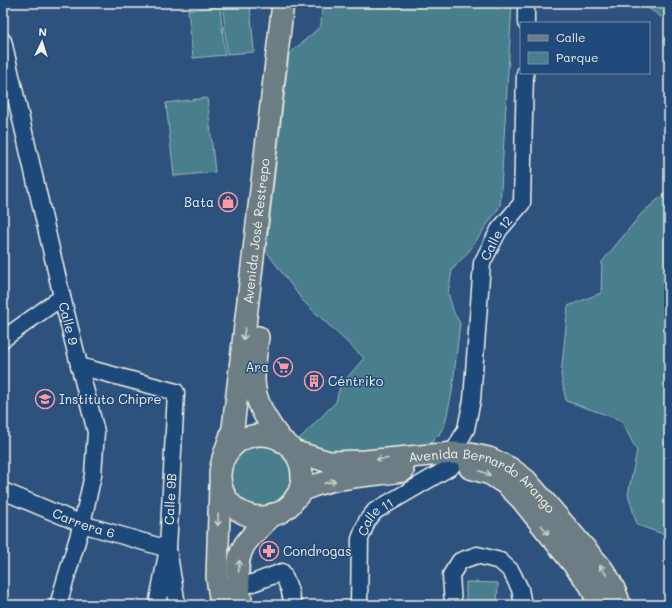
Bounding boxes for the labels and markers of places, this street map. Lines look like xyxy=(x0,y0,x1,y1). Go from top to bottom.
shop icon: Bata xyxy=(217,191,239,213)
place label: Bata xyxy=(184,193,214,210)
supermarket icon: Ara xyxy=(272,356,294,378)
place label: Ara xyxy=(245,358,269,375)
building icon: Céntriko xyxy=(303,370,325,392)
place label: Céntriko xyxy=(328,372,384,389)
school or university icon: Instituto Chipre xyxy=(34,388,56,410)
place label: Instituto Chipre xyxy=(59,390,162,407)
pharmacy icon: Condrogas xyxy=(258,540,280,562)
place label: Condrogas xyxy=(283,542,352,559)

